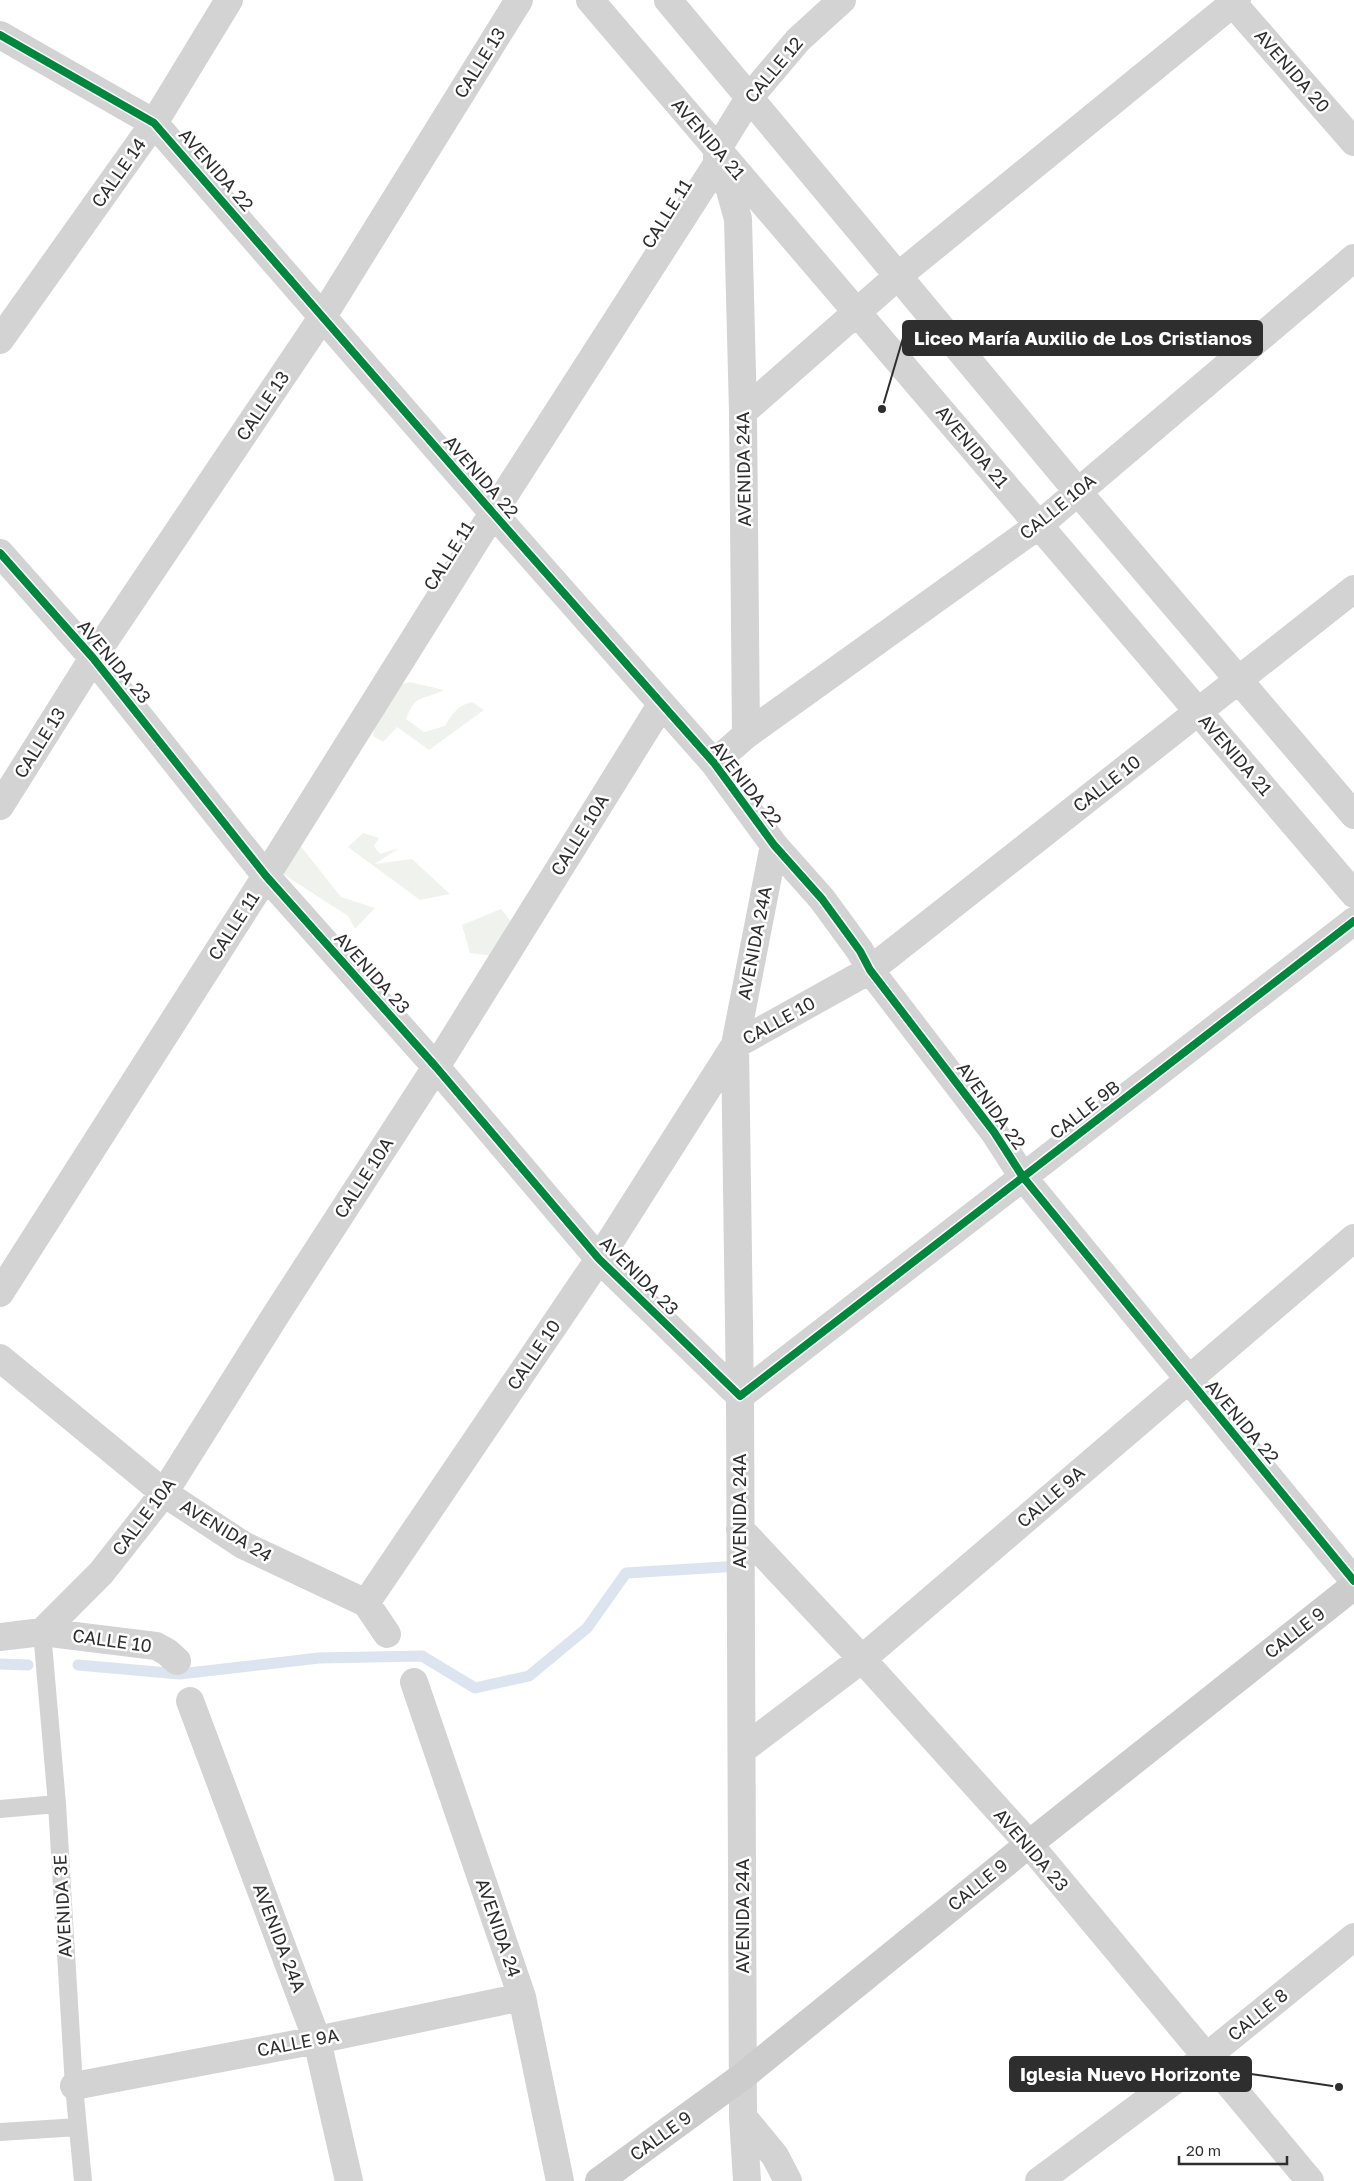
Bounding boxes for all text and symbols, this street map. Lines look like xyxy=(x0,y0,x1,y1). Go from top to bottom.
street label: CALLE 13 xyxy=(449,23,509,102)
street label: AVENIDA 20 xyxy=(1251,24,1335,117)
street label: CALLE 12 xyxy=(739,32,807,107)
street label: AVENIDA 21 xyxy=(667,93,750,184)
street label: AVENIDA 22 xyxy=(175,123,259,215)
street label: CALLE 14 xyxy=(86,133,150,211)
street label: CALLE 11 xyxy=(636,175,696,252)
callout: Liceo María Auxilio de Los Cristianos xyxy=(903,321,1262,355)
text: Liceo María Auxilio de Los Cristianos xyxy=(914,326,1253,349)
street label: CALLE 13 xyxy=(231,366,293,444)
street label: AVENIDA 21 xyxy=(932,401,1014,492)
street label: AVENIDA 24A xyxy=(731,411,755,527)
street label: AVENIDA 22 xyxy=(440,430,524,522)
street label: CALLE 10A xyxy=(1015,469,1100,544)
street label: CALLE 11 xyxy=(418,517,478,594)
street label: AVENIDA 23 xyxy=(73,615,156,708)
street label: CALLE 13 xyxy=(9,703,69,782)
street label: AVENIDA 21 xyxy=(1194,709,1277,800)
street label: AVENIDA 22 xyxy=(707,736,787,831)
street label: CALLE 10 xyxy=(1068,750,1145,816)
street label: CALLE 10A xyxy=(545,790,613,879)
street label: AVENIDA 24A xyxy=(732,884,776,1001)
street label: CALLE 11 xyxy=(203,887,264,964)
street label: AVENIDA 23 xyxy=(330,927,415,1018)
street label: CALLE 10 xyxy=(738,991,819,1049)
street label: AVENIDA 22 xyxy=(953,1057,1031,1153)
street label: CALLE 9B xyxy=(1045,1075,1124,1143)
street label: CALLE 10A xyxy=(329,1133,397,1222)
street label: AVENIDA 23 xyxy=(596,1231,684,1319)
street label: CALLE 10 xyxy=(502,1315,565,1394)
street label: AVENIDA 22 xyxy=(1201,1375,1284,1468)
street label: AVENIDA 24A xyxy=(728,1453,750,1569)
street label: CALLE 9A xyxy=(1012,1461,1089,1532)
street label: CALLE 10A xyxy=(107,1473,180,1560)
street label: AVENIDA 24 xyxy=(177,1494,276,1566)
street label: CALLE 9 xyxy=(1260,1602,1329,1663)
street label: CALLE 10 xyxy=(71,1624,153,1656)
street label: AVENIDA 23 xyxy=(990,1803,1074,1895)
street label: CALLE 9 xyxy=(943,1853,1012,1915)
street label: AVENIDA 3E xyxy=(48,1854,76,1958)
street label: AVENIDA 24A xyxy=(731,1858,753,1974)
street label: AVENIDA 24 xyxy=(472,1875,526,1980)
street label: AVENIDA 24A xyxy=(249,1880,311,1995)
street label: CALLE 8 xyxy=(1223,1983,1292,2045)
street label: CALLE 9A xyxy=(255,2023,341,2061)
callout: Iglesia Nuevo Horizonte xyxy=(1010,2057,1251,2091)
text: Iglesia Nuevo Horizonte xyxy=(1020,2062,1240,2085)
street label: CALLE 9 xyxy=(625,2105,696,2165)
scale bar xyxy=(1179,2134,1286,2166)
text: 20 m xyxy=(1186,2141,1221,2159)

